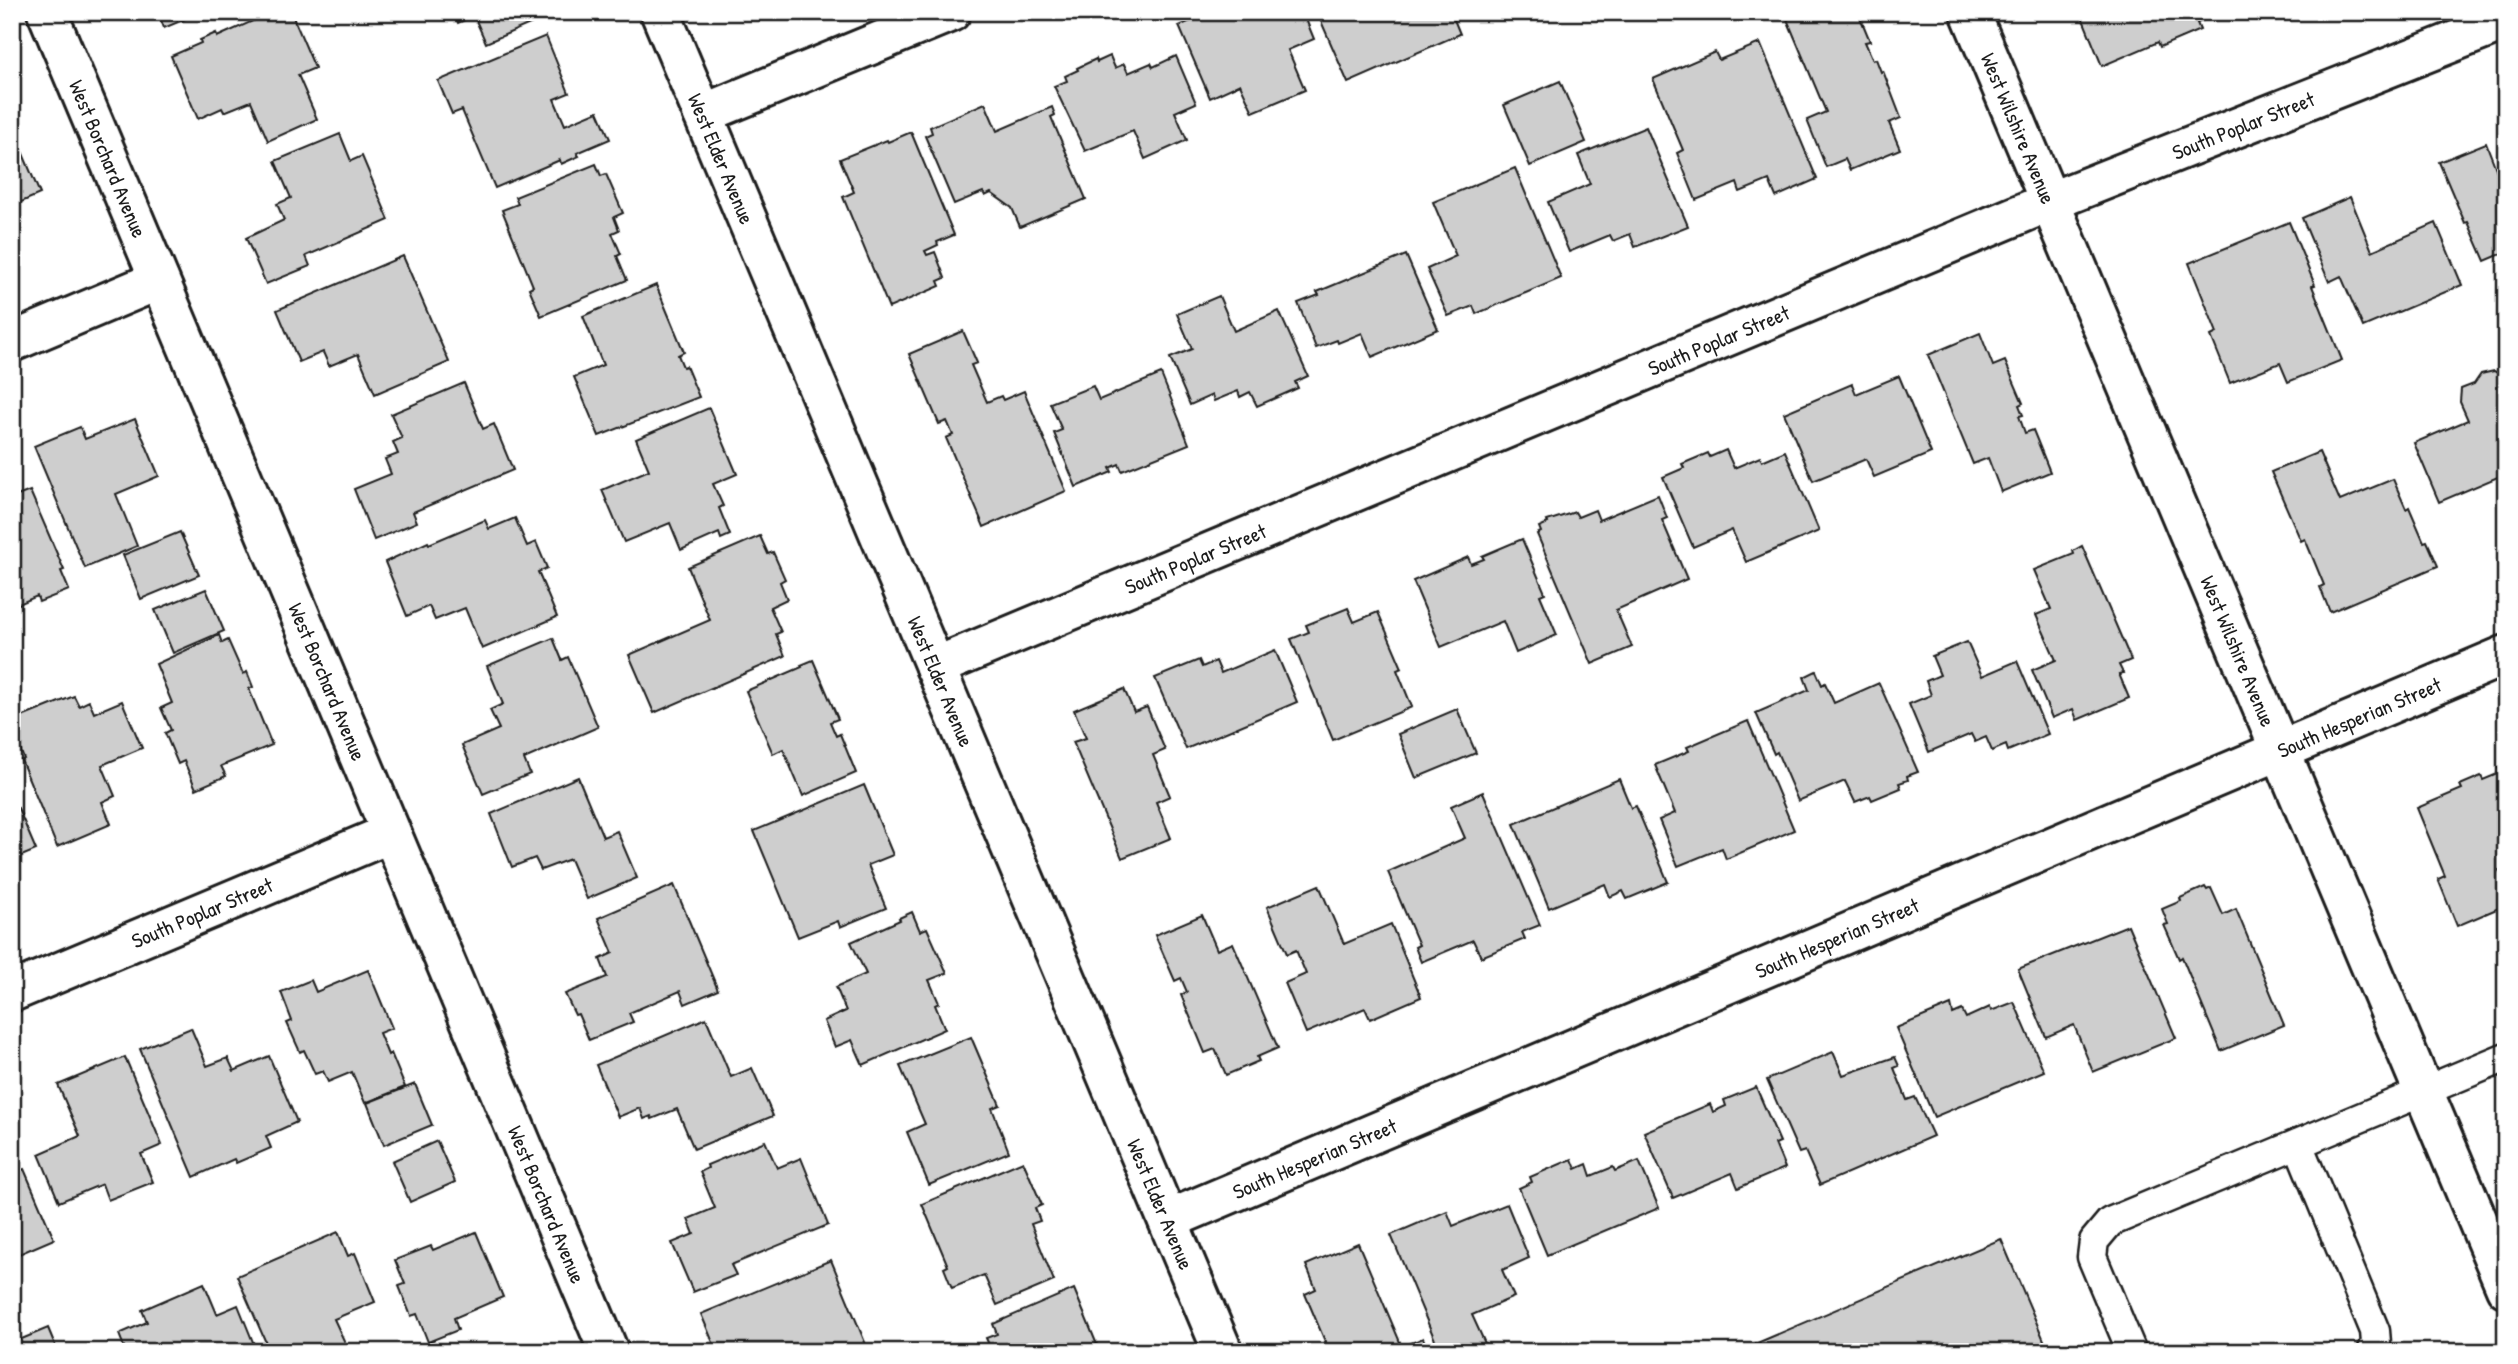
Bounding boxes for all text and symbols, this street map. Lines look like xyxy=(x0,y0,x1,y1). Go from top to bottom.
street label: West Wilshire Avenue xyxy=(1974,48,2063,208)
street label: West Borchard Avenue xyxy=(63,75,154,242)
street label: South Poplar Street xyxy=(2168,84,2319,166)
street label: West Elder Avenue xyxy=(681,89,762,228)
street label: South Poplar Street xyxy=(1643,297,1794,382)
street label: South Poplar Street xyxy=(1120,516,1271,601)
street label: West Wilshire Avenue xyxy=(2194,571,2283,731)
street label: West Borchard Avenue xyxy=(282,598,374,765)
street label: West Elder Avenue xyxy=(901,612,982,751)
street label: South Hesperian Street xyxy=(2273,669,2446,764)
street label: South Poplar Street xyxy=(127,869,278,955)
street label: South Hesperian Street xyxy=(1750,890,1924,985)
street label: South Hesperian Street xyxy=(1228,1110,1402,1206)
street label: West Borchard Avenue xyxy=(501,1121,593,1288)
street label: West Elder Avenue xyxy=(1121,1134,1201,1274)

